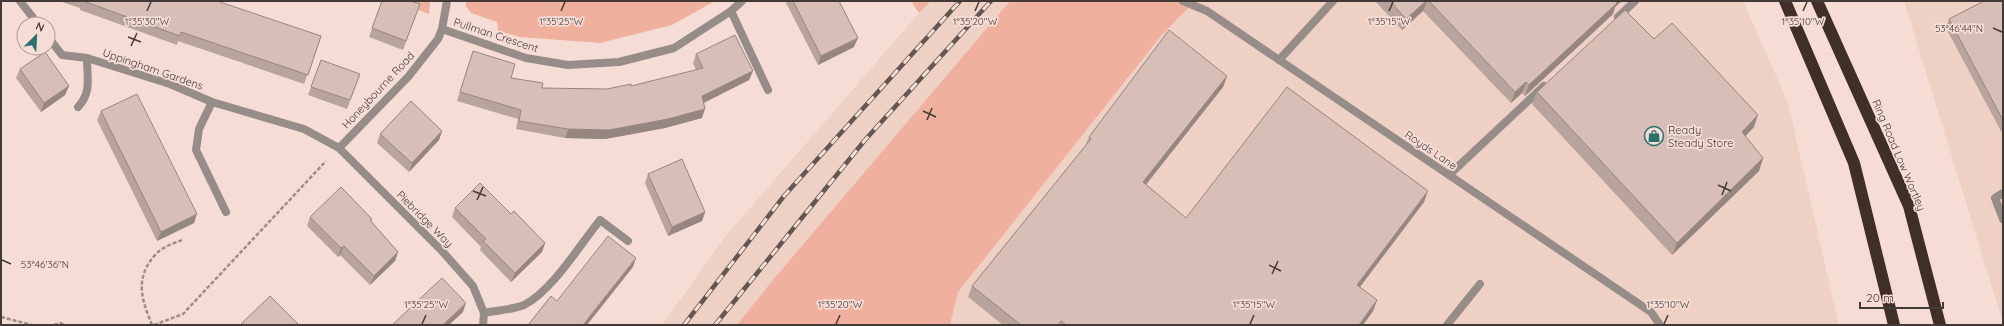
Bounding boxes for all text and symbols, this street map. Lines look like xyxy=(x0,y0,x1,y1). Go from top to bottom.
text: 1°35'30"W xyxy=(125,15,169,28)
street label: Pullman Crescent xyxy=(452,15,540,55)
text: 1°35'25"W xyxy=(539,15,583,28)
text: 1°35'20"W xyxy=(953,15,998,28)
text: 1°35'15"W xyxy=(1368,15,1410,28)
text: 1°35'10"W xyxy=(1782,15,1825,28)
north arrow xyxy=(16,16,56,56)
text: N xyxy=(34,19,47,35)
text: 53°46'44"N xyxy=(1935,22,1983,35)
street label: Uppingham Gardens xyxy=(101,45,205,93)
street label: Honeybourne Road xyxy=(339,49,417,131)
street label: Ring Road Low Wortley xyxy=(1869,97,1929,213)
place label: Ready Steady Store xyxy=(1668,123,1733,150)
shop icon: Ready Steady Store xyxy=(1643,125,1665,147)
street label: Royds Lane xyxy=(1402,127,1460,173)
street label: Piebridge Way xyxy=(394,188,456,250)
text: 53°46'36"N xyxy=(21,258,69,271)
scale bar xyxy=(1860,284,1943,310)
text: 20 m xyxy=(1866,290,1894,305)
text: 1°35'25"W xyxy=(404,298,448,311)
text: 1°35'20"W xyxy=(818,298,863,311)
text: 1°35'15"W xyxy=(1233,298,1275,311)
text: 1°35'10"W xyxy=(1647,298,1690,311)

